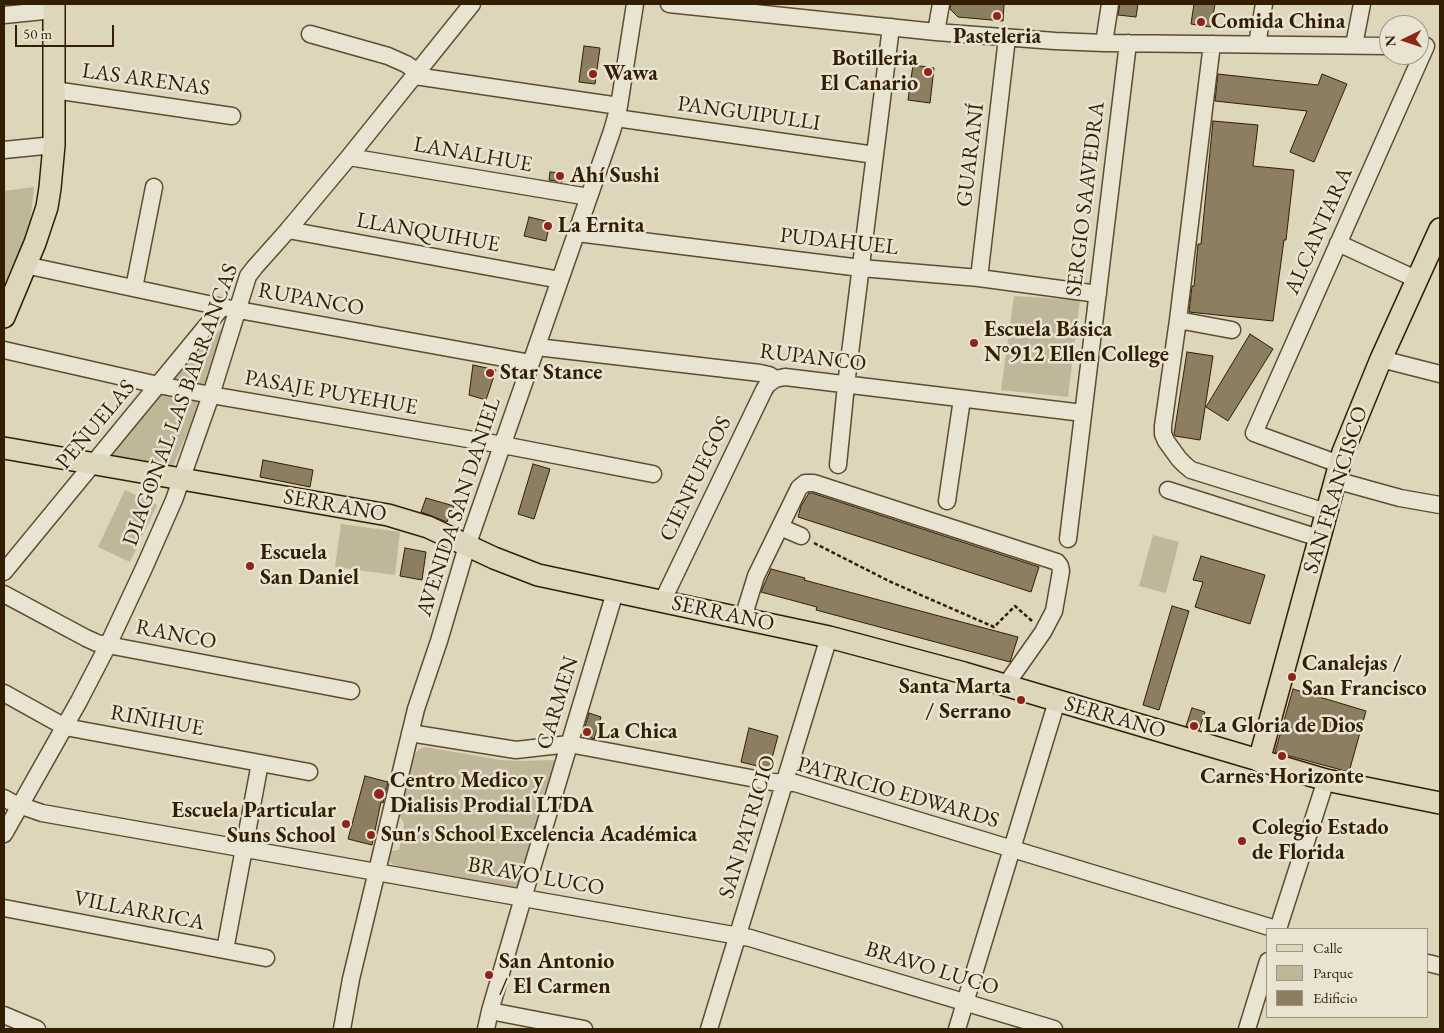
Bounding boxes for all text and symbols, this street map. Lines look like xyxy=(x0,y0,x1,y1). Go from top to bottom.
place label: Comida China xyxy=(1211,9,1345,35)
marker: Pasteleria xyxy=(991,10,1003,22)
scale bar xyxy=(18,15,116,47)
north arrow xyxy=(1379,15,1429,65)
marker: Comida China xyxy=(1195,16,1207,28)
text: 50 m xyxy=(23,24,52,43)
place label: Pasteleria xyxy=(953,24,1041,50)
text: N xyxy=(1381,35,1399,47)
place label: Botilleria El Canario xyxy=(820,46,918,98)
street label: LAS ARENAS xyxy=(80,58,212,102)
place label: Wawa xyxy=(603,61,658,87)
marker: Botilleria El Canario xyxy=(922,66,934,78)
marker: Wawa xyxy=(587,68,599,80)
street label: PANGUIPULLI xyxy=(676,91,822,137)
street label: SERGIO SAAVEDRA xyxy=(1061,100,1111,298)
street label: GUARANÍ xyxy=(952,102,990,208)
street label: LANALHUE xyxy=(412,132,534,178)
place label: Ahí Sushi xyxy=(570,163,660,189)
street label: ALCANTARA xyxy=(1279,163,1359,299)
marker: Ahí Sushi xyxy=(554,170,566,182)
street label: LLANQUIHUE xyxy=(354,207,502,259)
place label: La Ernita xyxy=(558,213,644,239)
marker: La Ernita xyxy=(542,220,554,232)
street label: PUDAHUEL xyxy=(779,223,899,261)
street label: DIAGONAL LAS BARRANCAS xyxy=(118,260,244,550)
street label: RUPANCO xyxy=(256,278,366,322)
place label: Escuela Básica N°912 Ellen College xyxy=(984,317,1169,368)
marker: Escuela Básica N°912 Ellen College xyxy=(968,337,980,349)
street label: RUPANCO xyxy=(758,338,868,378)
place label: Star Stance xyxy=(500,360,602,386)
street label: PASAJE PUYEHUE xyxy=(242,365,420,421)
marker: Star Stance xyxy=(484,367,496,379)
street label: PEÑUELAS xyxy=(51,375,141,475)
street label: AVENIDA SAN DANIEL xyxy=(411,394,507,620)
street label: SAN FRANCISCO xyxy=(1298,403,1374,577)
street label: CIENFUEGOS xyxy=(654,412,738,546)
street label: SERRANO xyxy=(281,484,389,528)
place label: Escuela San Daniel xyxy=(260,540,359,592)
marker: Escuela San Daniel xyxy=(244,560,256,572)
street label: SERRANO xyxy=(669,590,777,638)
street label: RANCO xyxy=(133,614,219,656)
place label: Canalejas / San Francisco xyxy=(1302,651,1427,702)
street label: CARMEN xyxy=(531,653,585,753)
marker: Canalejas / San Francisco xyxy=(1286,671,1298,683)
place label: Santa Marta / Serrano xyxy=(899,674,1011,726)
street label: SERRANO xyxy=(1061,691,1169,745)
marker: Santa Marta / Serrano xyxy=(1015,694,1027,706)
street label: RIÑIHUE xyxy=(108,700,206,742)
place label: La Gloria de Dios xyxy=(1204,713,1364,739)
place label: La Chica xyxy=(597,719,677,745)
marker: La Gloria de Dios xyxy=(1188,720,1200,732)
marker: La Chica xyxy=(581,726,593,738)
marker: Carnes Horizonte xyxy=(1276,750,1288,762)
street label: SAN PATRICIO xyxy=(714,752,782,902)
street label: PATRICIO EDWARDS xyxy=(794,752,1002,834)
place label: Carnes Horizonte xyxy=(1200,764,1364,790)
place label: Centro Medico y Dialisis Prodial LTDA xyxy=(390,768,594,819)
marker: Centro Medico y Dialisis Prodial LTDA xyxy=(372,787,386,801)
place label: Escuela Particular Suns School xyxy=(172,798,336,849)
place label: Colegio Estado de Florida xyxy=(1252,815,1389,866)
marker: Escuela Particular Suns School xyxy=(340,818,352,830)
place label: Sun's School Excelencia Académica xyxy=(381,822,697,848)
marker: Sun's School Excelencia Académica xyxy=(365,829,377,841)
marker: Colegio Estado de Florida xyxy=(1236,835,1248,847)
street label: BRAVO LUCO xyxy=(466,852,606,902)
street label: VILLARRICA xyxy=(71,885,207,937)
legend xyxy=(1266,928,1429,1018)
street label: BRAVO LUCO xyxy=(862,936,1002,1002)
text: Calle xyxy=(1313,938,1343,957)
place label: San Antonio / El Carmen xyxy=(499,949,614,1000)
text: Parque xyxy=(1313,963,1353,982)
marker: San Antonio / El Carmen xyxy=(483,969,495,981)
text: Edificio xyxy=(1313,988,1357,1007)

